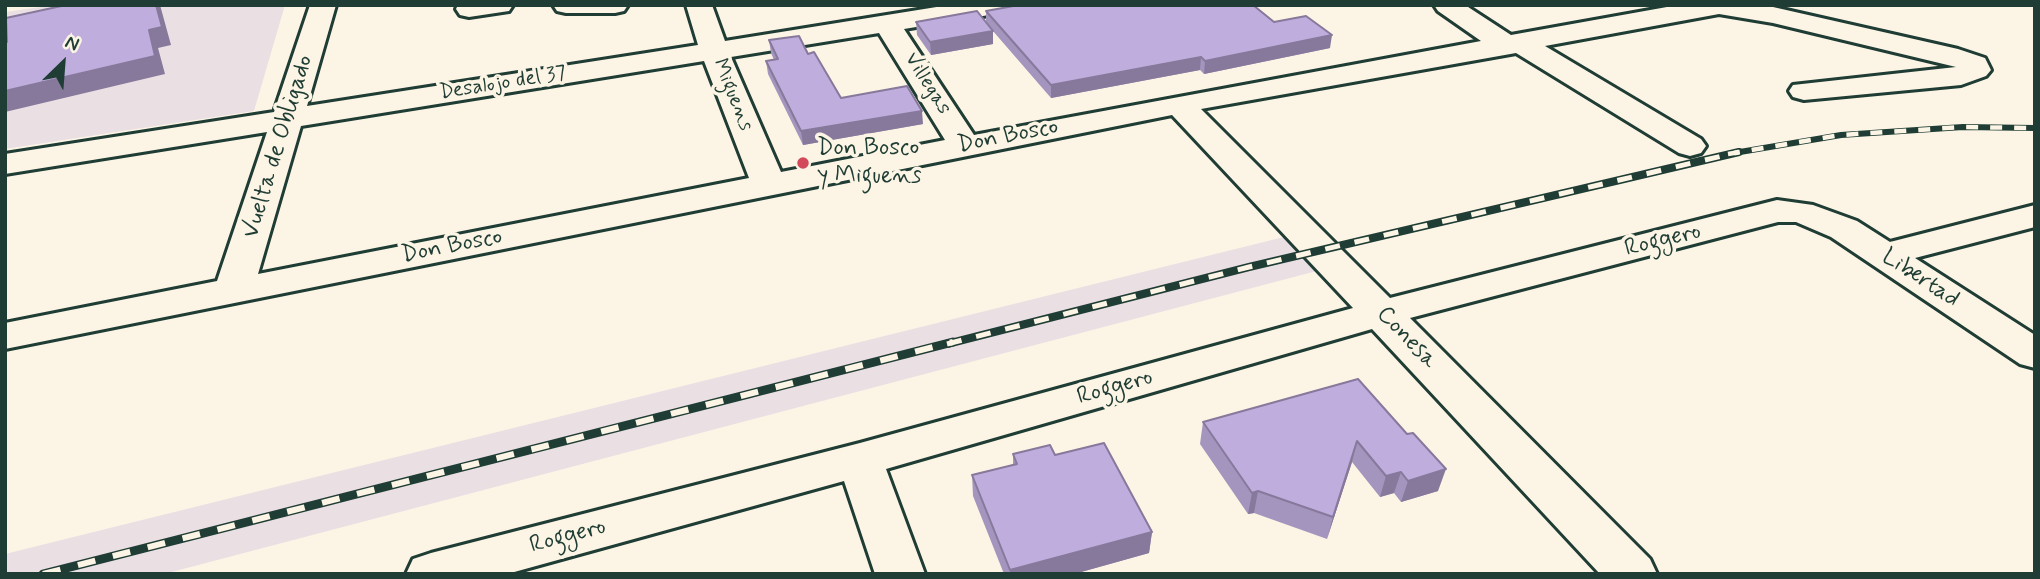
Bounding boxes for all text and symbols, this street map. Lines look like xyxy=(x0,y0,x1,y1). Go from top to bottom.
north arrow xyxy=(28,28,98,98)
text: N xyxy=(61,30,83,58)
street label: Villegas xyxy=(898,48,956,120)
street label: Vuelta de Obligado xyxy=(237,52,321,242)
street label: Miguens xyxy=(706,55,758,135)
street label: Desalojo del 37 xyxy=(438,62,568,106)
street label: Don Bosco xyxy=(955,113,1061,161)
place label: Don Bosco y Miguens xyxy=(817,135,922,191)
marker: Don Bosco y Miguens xyxy=(795,155,811,171)
street label: Roggero xyxy=(1622,218,1704,264)
street label: Don Bosco xyxy=(399,223,505,271)
street label: Libertad xyxy=(1876,243,1964,315)
street label: Conesa xyxy=(1369,301,1443,375)
street label: Roggero xyxy=(1074,363,1156,413)
street label: Roggero xyxy=(527,513,609,561)

